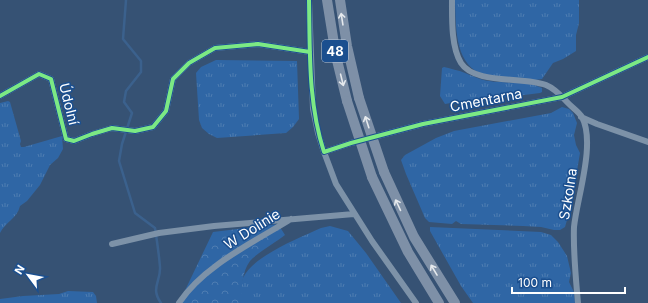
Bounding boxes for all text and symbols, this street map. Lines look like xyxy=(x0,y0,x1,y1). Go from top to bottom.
one-way arrow xyxy=(338,13,346,26)
road number: 48 xyxy=(322,40,348,62)
one-way arrow xyxy=(338,73,346,86)
street label: Údolní xyxy=(56,81,83,127)
street label: Cmentarna xyxy=(448,84,523,115)
one-way arrow xyxy=(363,116,370,129)
street label: Szkolna xyxy=(555,167,580,221)
one-way arrow xyxy=(394,199,401,211)
street label: W Dolinie xyxy=(221,205,283,252)
north arrow xyxy=(8,255,48,295)
text: N xyxy=(11,262,28,277)
one-way arrow xyxy=(429,264,437,276)
scale bar xyxy=(512,269,625,295)
text: 100 m xyxy=(518,275,552,290)

